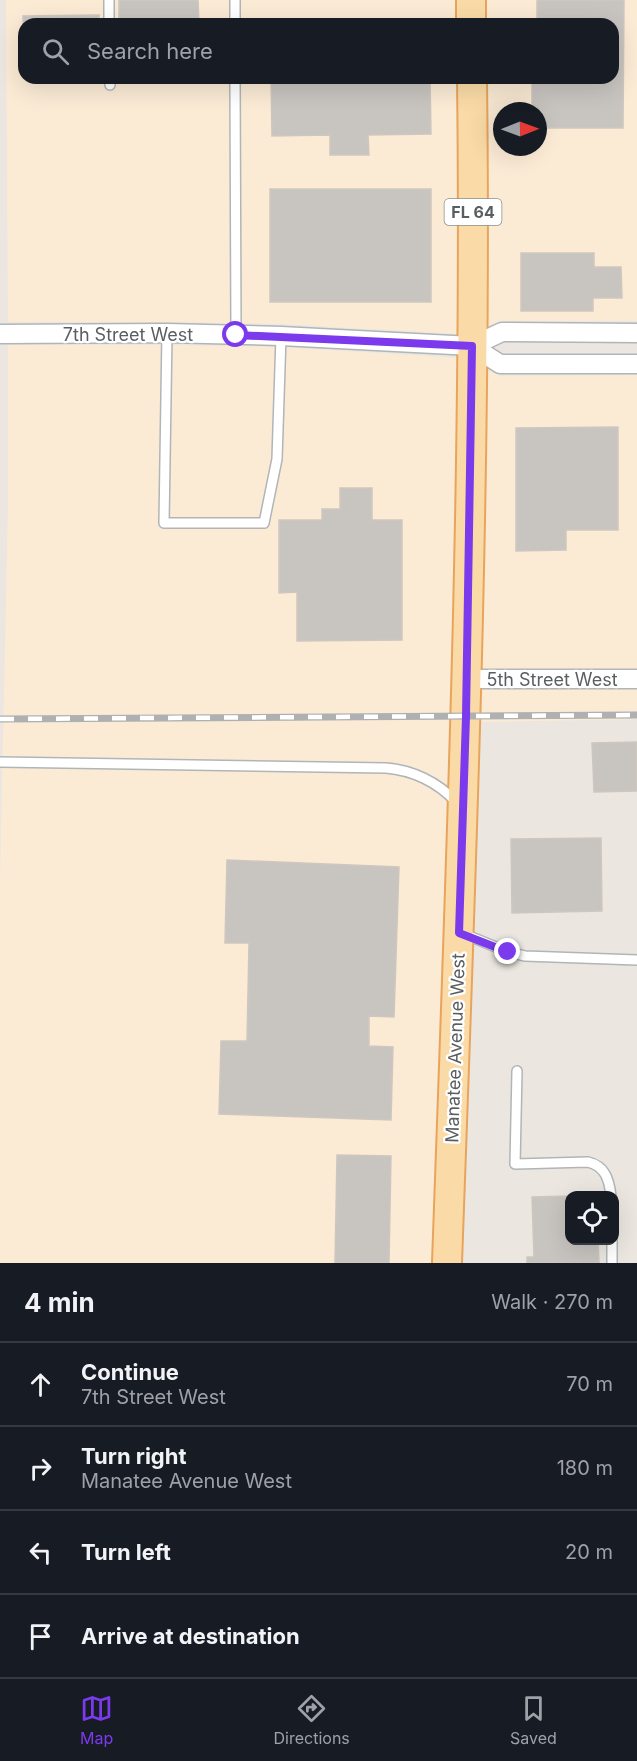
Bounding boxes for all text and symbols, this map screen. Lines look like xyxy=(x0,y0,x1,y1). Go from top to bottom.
search box xyxy=(18,18,619,84)
icon: search xyxy=(39,35,72,68)
text: Search here xyxy=(87,38,213,64)
north arrow xyxy=(493,102,547,156)
road number: FL 64 xyxy=(444,199,502,225)
route start xyxy=(222,321,248,347)
street label: 7th Street West xyxy=(63,324,193,345)
street label: 5th Street West xyxy=(486,669,618,690)
route end xyxy=(494,938,520,964)
street label: Manatee Avenue West xyxy=(441,953,469,1143)
map controls xyxy=(565,1191,619,1245)
button: locate xyxy=(565,1191,619,1245)
text: 4 min xyxy=(24,1287,95,1318)
text: Walk · 270 m xyxy=(491,1290,613,1314)
text: Continue xyxy=(81,1359,179,1385)
icon: ahead xyxy=(24,1368,57,1401)
text: 70 m xyxy=(566,1372,613,1396)
text: 7th Street West xyxy=(81,1385,226,1409)
text: Turn right xyxy=(81,1443,187,1469)
icon: right xyxy=(24,1452,57,1485)
text: 180 m xyxy=(557,1456,613,1480)
text: Manatee Avenue West xyxy=(81,1469,292,1493)
icon: left xyxy=(24,1536,57,1569)
text: Turn left xyxy=(81,1539,171,1565)
text: 20 m xyxy=(565,1540,613,1564)
icon: arrive xyxy=(24,1620,57,1653)
text: Arrive at destination xyxy=(81,1623,300,1649)
tab: Map xyxy=(80,1692,113,1748)
tab: Directions xyxy=(274,1692,350,1748)
tab: Saved xyxy=(510,1692,557,1748)

